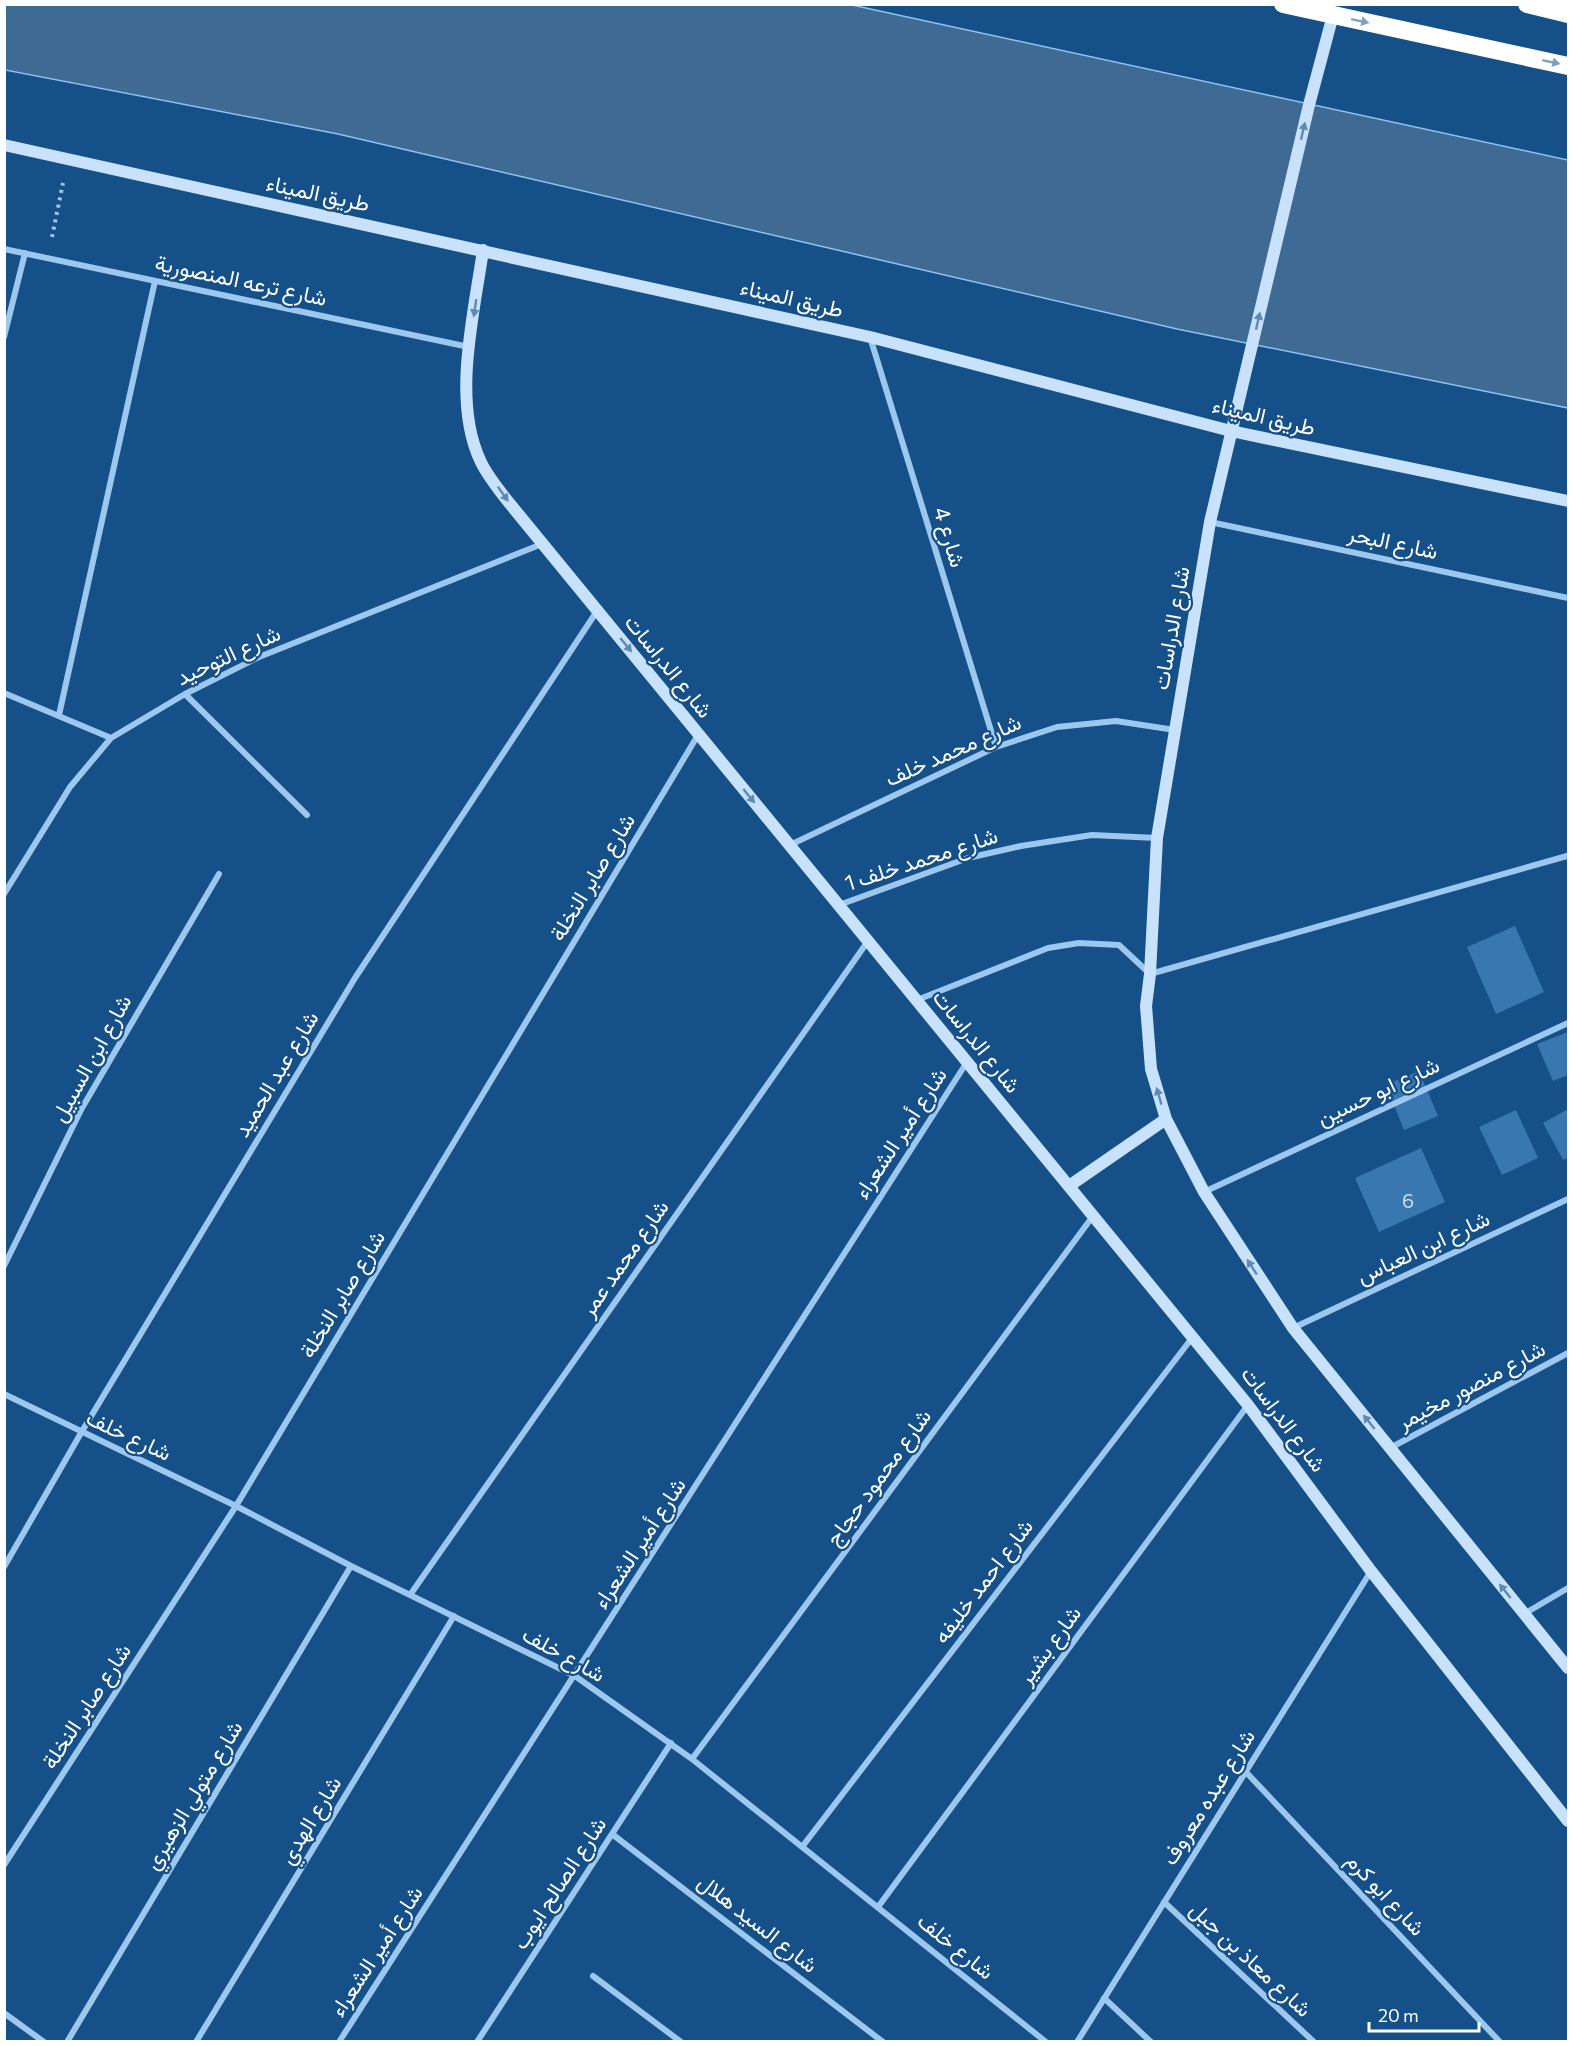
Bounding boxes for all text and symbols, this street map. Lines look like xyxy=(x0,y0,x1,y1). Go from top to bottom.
one-way arrow xyxy=(1351,17,1370,27)
one-way arrow xyxy=(1542,58,1561,67)
one-way arrow xyxy=(1298,122,1308,140)
street label: طريق الميناء xyxy=(264,168,372,218)
street label: شارع ترعه المنصورية xyxy=(152,248,330,313)
street label: طريق الميناء xyxy=(738,273,846,323)
one-way arrow xyxy=(471,299,480,318)
one-way arrow xyxy=(1254,311,1264,330)
street label: طريق الميناء xyxy=(1210,391,1318,441)
one-way arrow xyxy=(497,486,508,502)
street label: شارع 4 xyxy=(927,503,972,571)
street label: شارع البحر xyxy=(1344,519,1440,566)
street label: شارع الدراسات xyxy=(1146,564,1197,692)
street label: شارع الدراسات xyxy=(618,609,719,724)
street label: شارع التوحيد xyxy=(171,619,285,692)
one-way arrow xyxy=(619,637,632,653)
street label: شارع محمد خلف xyxy=(881,708,1026,793)
one-way arrow xyxy=(742,788,755,803)
street label: شارع صابر النخلة xyxy=(543,808,642,946)
street label: شارع محمد خلف 1 xyxy=(841,821,1001,898)
street label: شارع الدراسات xyxy=(926,984,1027,1099)
street label: شارع ابن السبيل xyxy=(45,989,138,1127)
street label: شارع عبد الحميد xyxy=(227,1006,325,1143)
street label: شارع ابو حسين xyxy=(1312,1050,1444,1132)
street label: شارع أمير الشعراء xyxy=(847,1062,954,1204)
one-way arrow xyxy=(1154,1087,1163,1105)
house number: 6 xyxy=(1402,1188,1414,1212)
street label: شارع محمد عمر xyxy=(573,1194,675,1323)
street label: شارع ابن العباس xyxy=(1352,1204,1494,1291)
street label: شارع صابر النخلة xyxy=(293,1225,392,1363)
one-way arrow xyxy=(1246,1259,1257,1275)
street label: شارع منصور مخيمر xyxy=(1391,1334,1550,1437)
street label: شارع الدراسات xyxy=(1234,1361,1333,1478)
street label: شارع خلف xyxy=(82,1403,176,1468)
street label: شارع محمود حجاج xyxy=(819,1403,938,1552)
one-way arrow xyxy=(1363,1415,1376,1430)
street label: شارع أمير الشعراء xyxy=(586,1472,693,1614)
street label: شارع احمد خليفه xyxy=(927,1513,1040,1649)
one-way arrow xyxy=(1499,1583,1511,1598)
street label: شارع بشير xyxy=(1010,1600,1088,1691)
street label: شارع خلف xyxy=(517,1620,610,1689)
street label: شارع صابر النخلة xyxy=(35,1638,138,1775)
street label: شارع متولي الزهيري xyxy=(137,1715,253,1877)
street label: شارع عبده معروف xyxy=(1155,1724,1262,1871)
street label: شارع الهدي xyxy=(273,1771,352,1872)
street label: شارع الصالح ايوب xyxy=(506,1811,613,1955)
street label: شارع ابو كرم xyxy=(1340,1847,1432,1942)
street label: شارع السيد هلال xyxy=(692,1867,824,1979)
street label: شارع أمير الشعراء xyxy=(323,1880,430,2022)
street label: شارع معاذ بن جبل xyxy=(1183,1895,1318,2023)
street label: شارع خلف xyxy=(911,1907,1000,1986)
scale bar xyxy=(1369,1995,1478,2033)
text: 20 m xyxy=(1378,2004,1419,2026)

